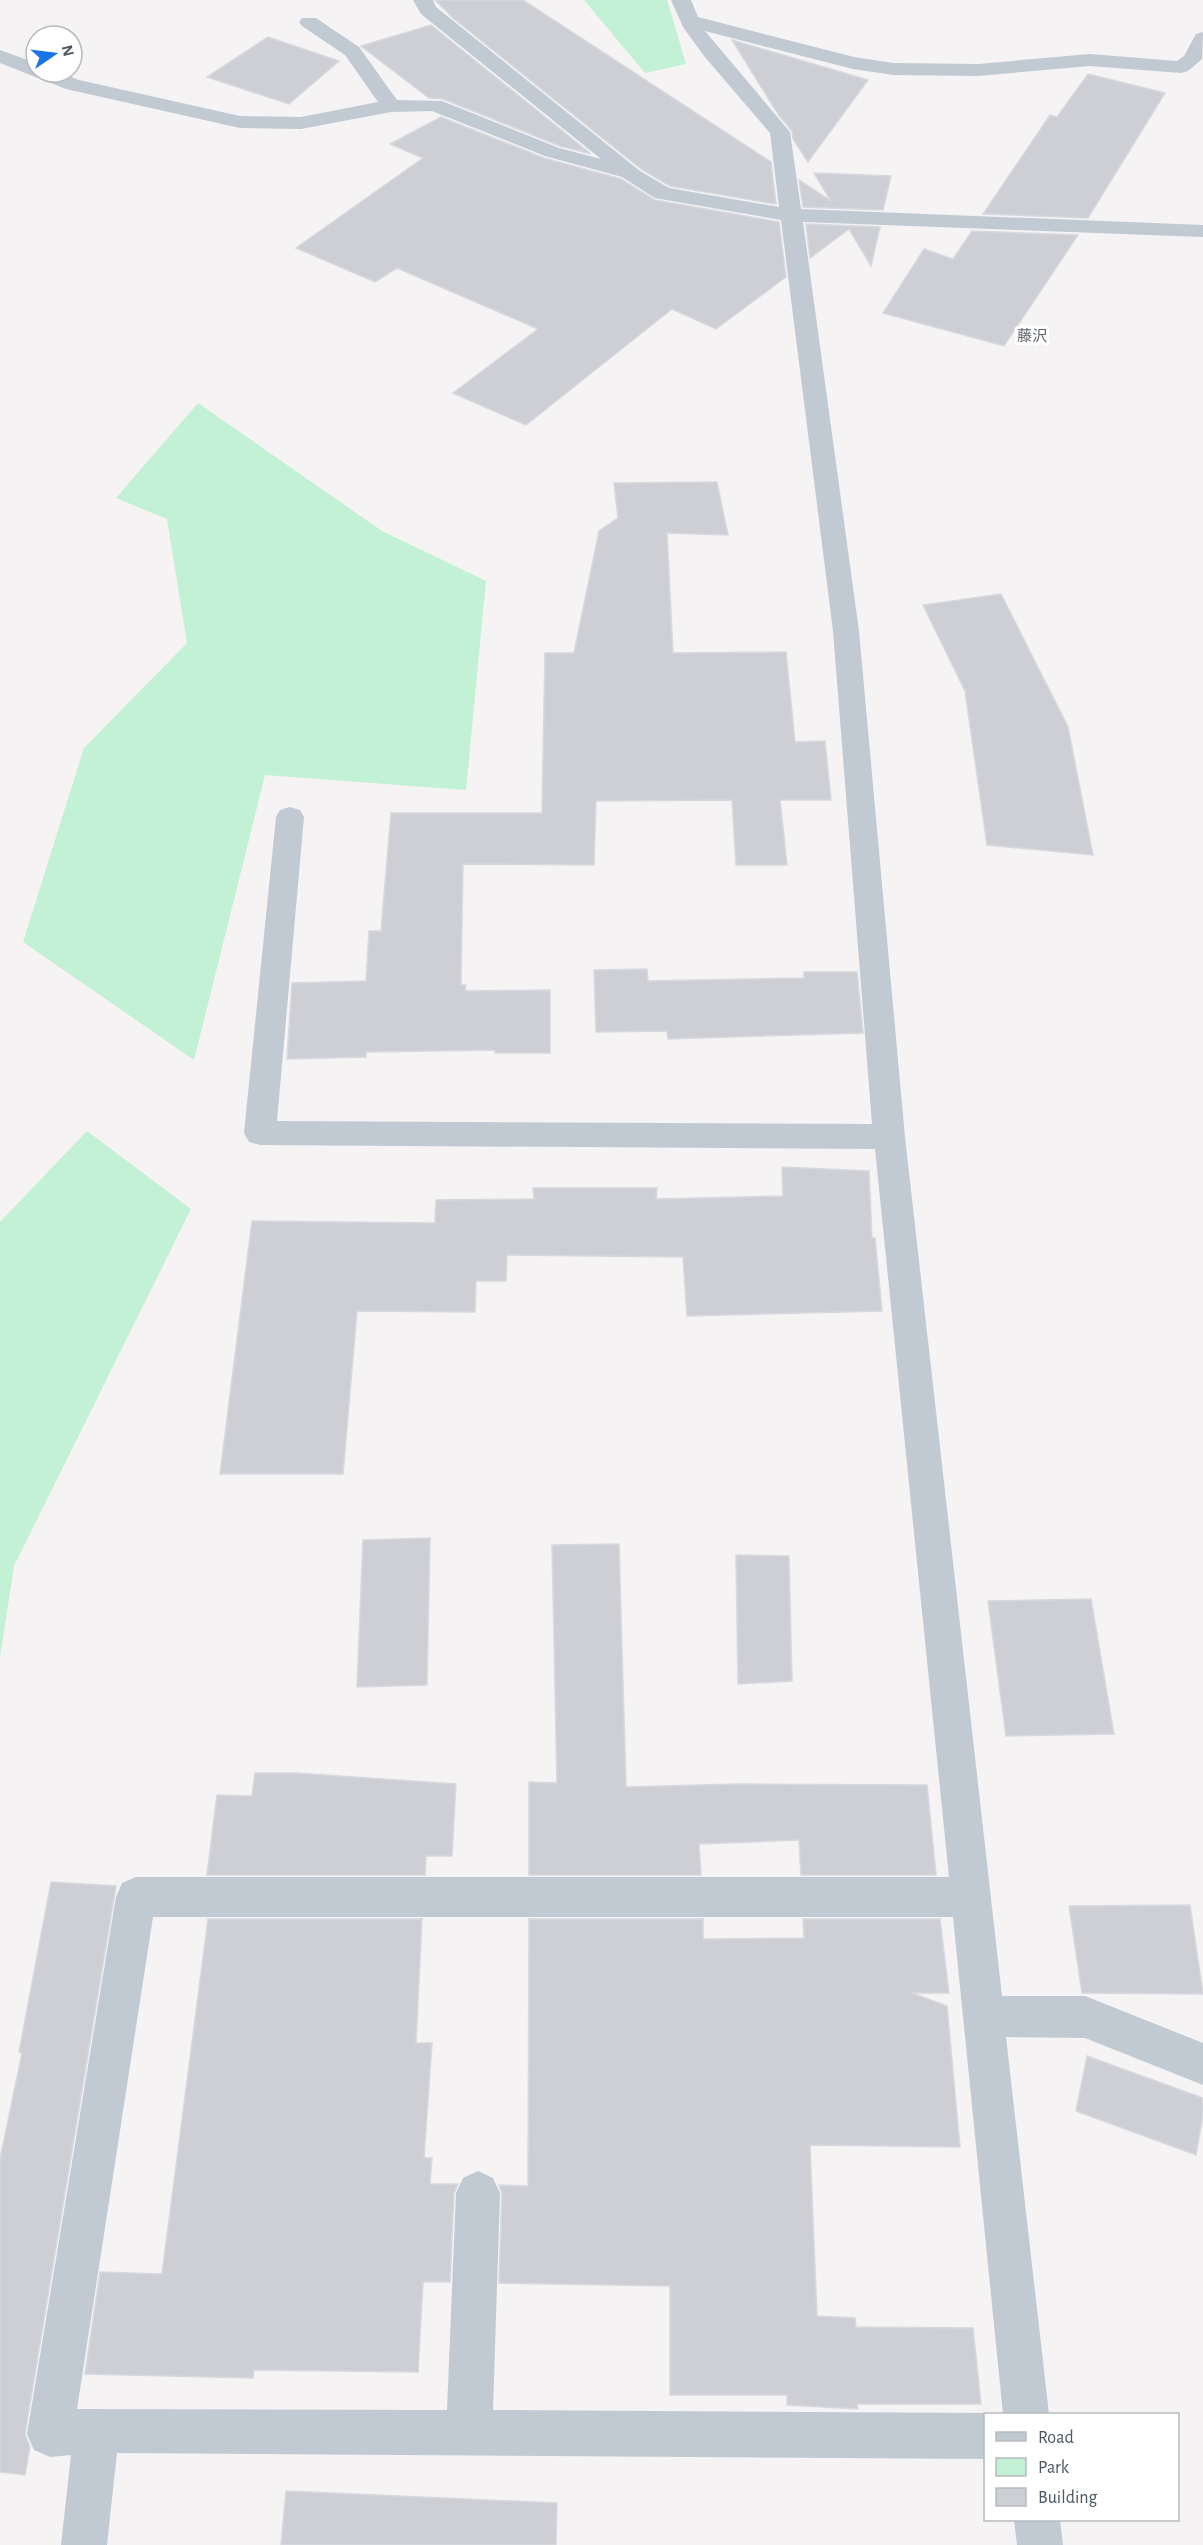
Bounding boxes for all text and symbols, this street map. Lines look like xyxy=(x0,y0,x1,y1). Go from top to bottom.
north arrow xyxy=(24,24,84,84)
text: N xyxy=(58,43,77,58)
district label: 藤沢 xyxy=(1017,328,1047,344)
legend xyxy=(984,2413,1179,2521)
text: Road xyxy=(1038,2429,1074,2447)
text: Park xyxy=(1038,2459,1070,2477)
text: Building xyxy=(1038,2489,1098,2507)

